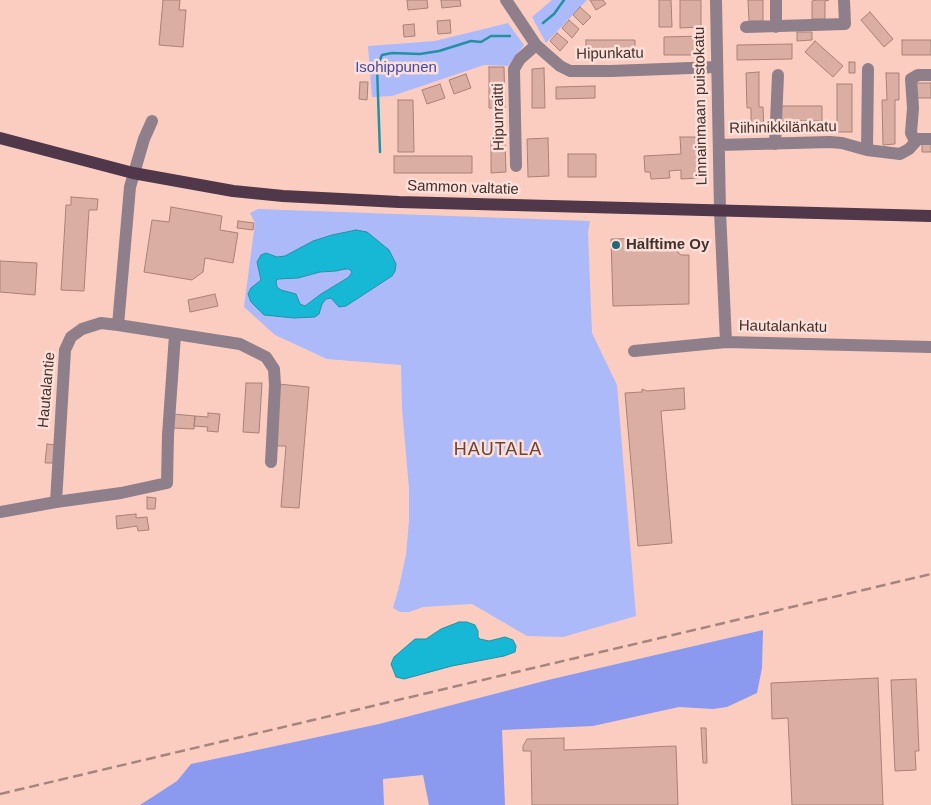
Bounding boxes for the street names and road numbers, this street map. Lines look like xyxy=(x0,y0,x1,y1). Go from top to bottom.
street label: Linnainmaan puistokatu xyxy=(691,27,711,185)
street label: Hipunkatu xyxy=(576,44,644,64)
street label: Hipunraitti xyxy=(489,83,509,151)
street label: Riihinikkilänkatu xyxy=(729,118,837,138)
street label: Sammon valtatie xyxy=(407,177,519,199)
street label: Hautalankatu xyxy=(739,317,827,337)
street label: Hautalantie xyxy=(35,351,59,429)

